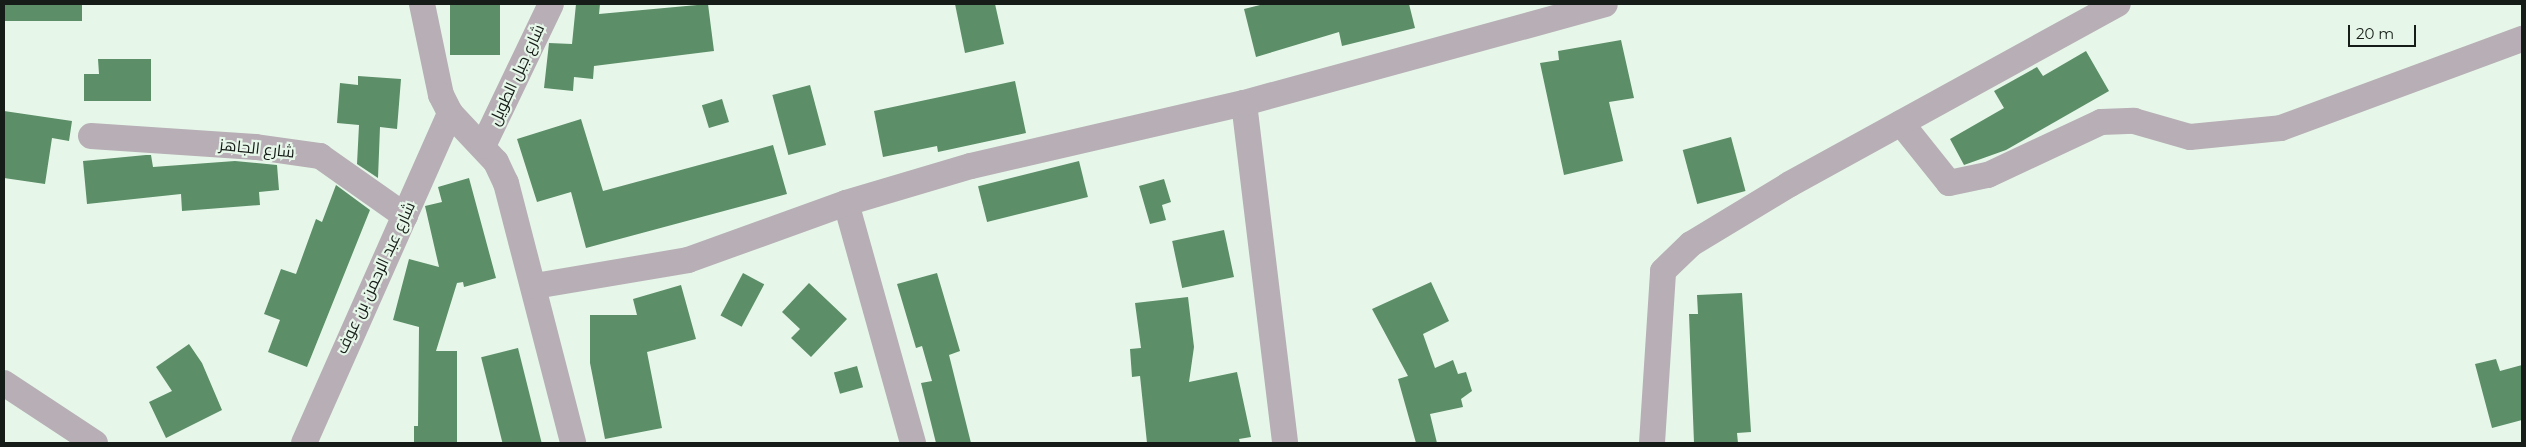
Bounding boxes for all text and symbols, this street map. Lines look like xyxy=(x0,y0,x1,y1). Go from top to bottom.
scale bar xyxy=(2351,15,2418,47)
street label: شارع جبل الطويل xyxy=(485,21,549,129)
text: 20 m xyxy=(2356,24,2394,43)
street label: شارع الجاهز xyxy=(218,135,296,163)
street label: شارع عبد الرحمن بن عوف xyxy=(332,199,420,357)

